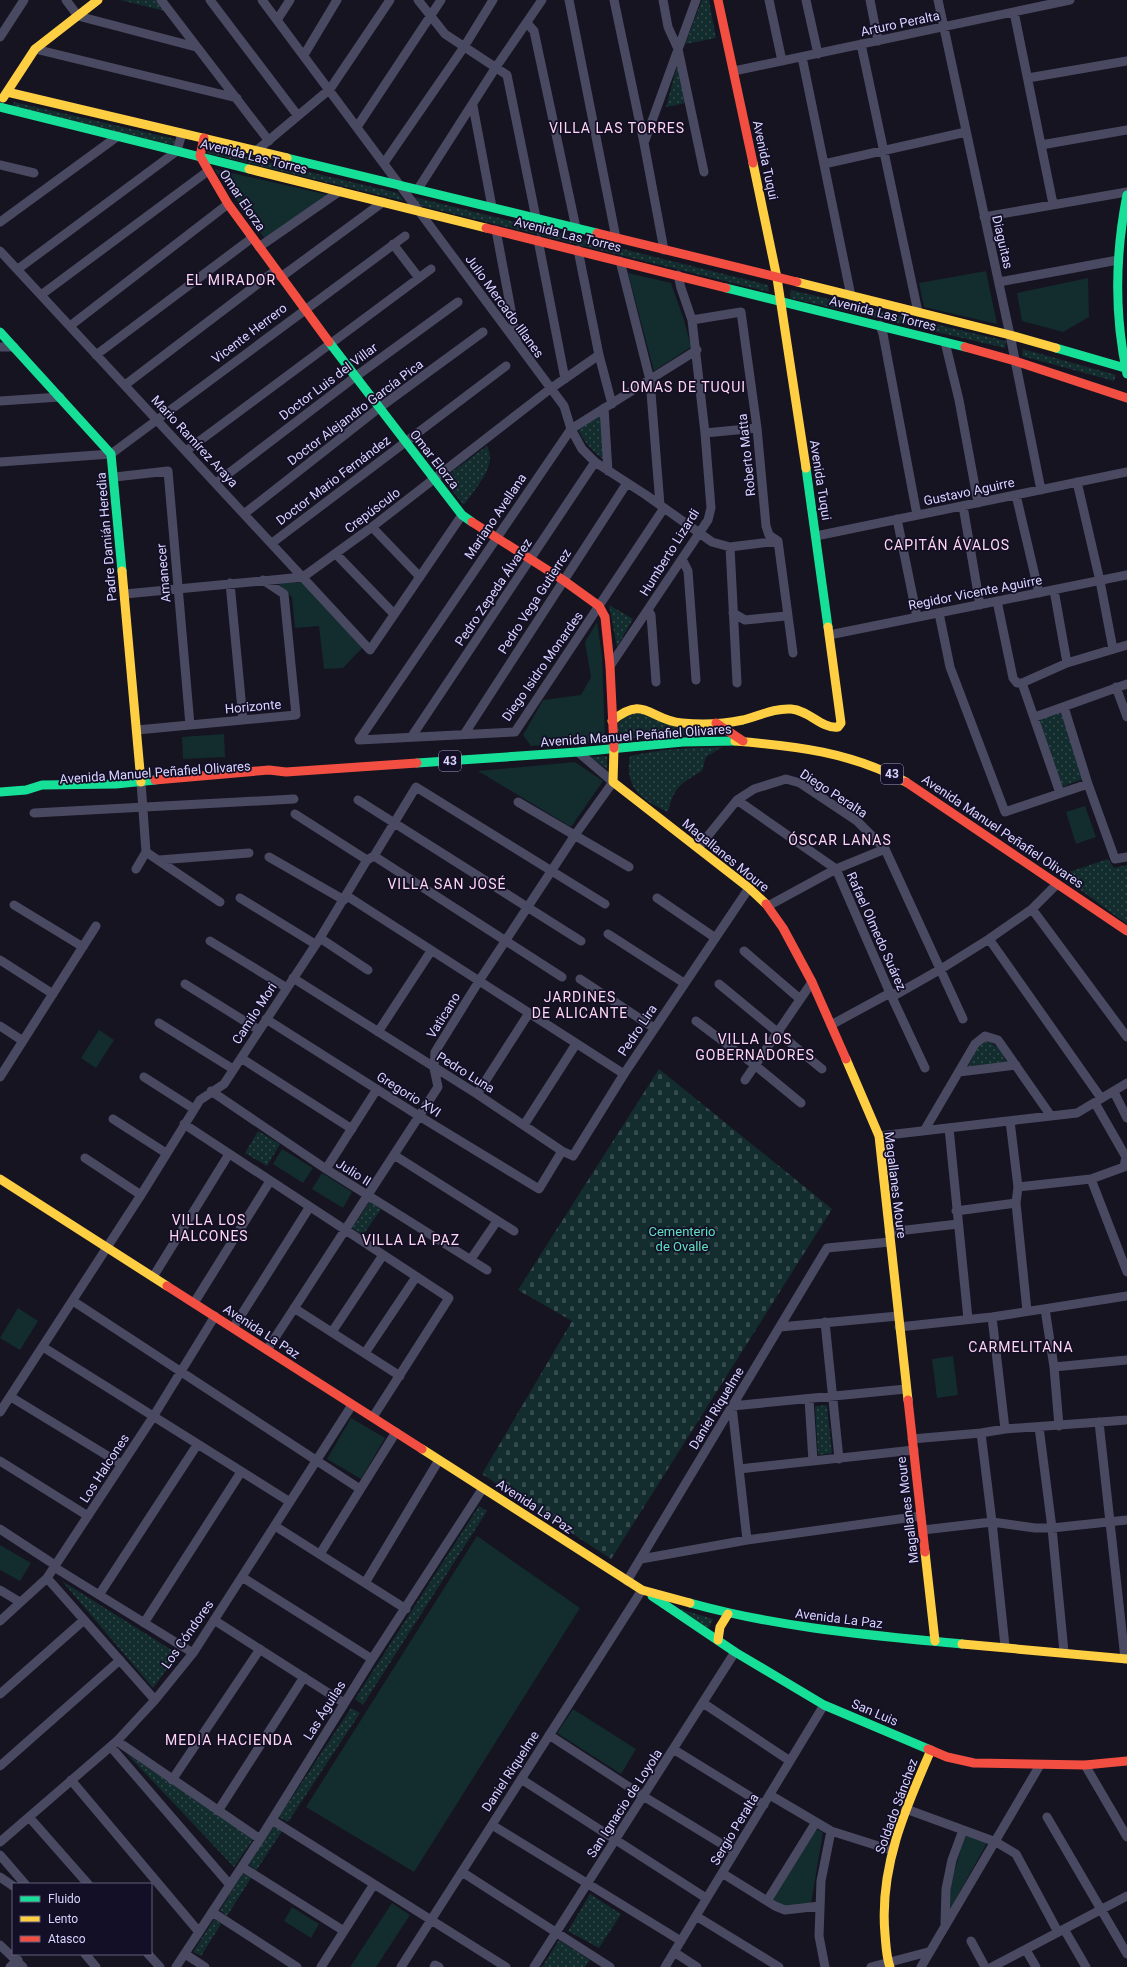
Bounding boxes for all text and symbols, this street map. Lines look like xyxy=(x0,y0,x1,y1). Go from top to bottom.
street label: Arturo Peralta xyxy=(859,8,941,39)
street label: Avenida Tuqui xyxy=(750,119,781,201)
district label: VILLA LAS TORRES xyxy=(549,120,685,136)
street label: Avenida Las Torres xyxy=(199,136,309,177)
street label: Omar Elorza xyxy=(217,167,269,234)
street label: Avenida Las Torres xyxy=(513,214,623,255)
street label: Diaguitas xyxy=(989,214,1016,271)
street label: Julio Mercado Illanes xyxy=(462,252,547,361)
district label: EL MIRADOR xyxy=(186,272,276,288)
street label: Avenida Las Torres xyxy=(828,293,938,334)
street label: Vicente Herrero xyxy=(209,300,290,367)
street label: Doctor Luis del Villar xyxy=(276,339,381,423)
street label: Doctor Alejandro García Pica xyxy=(285,357,426,468)
district label: LOMAS DE TUQUI xyxy=(622,379,746,395)
street label: Mario Ramírez Araya xyxy=(148,392,241,490)
street label: Roberto Matta xyxy=(735,413,758,497)
street label: Omar Elorza xyxy=(407,427,462,492)
street label: Doctor Mario Fernández xyxy=(273,432,394,528)
street label: Avenida Tuqui xyxy=(807,439,834,521)
street label: Mariano Avellana xyxy=(461,471,530,562)
street label: Padre Damián Heredia xyxy=(93,472,120,602)
street label: Gustavo Aguirre xyxy=(922,475,1016,508)
street label: Crepúsculo xyxy=(342,485,403,536)
street label: Humberto Lizardi xyxy=(637,506,702,599)
street label: Pedro Zepeda Álvarez xyxy=(452,535,535,649)
district label: CAPITÁN ÁVALOS xyxy=(884,536,1010,553)
street label: Amanecer xyxy=(153,542,174,603)
street label: Pedro Vega Gutierrez xyxy=(495,546,574,657)
street label: Regidor Vicente Aguirre xyxy=(907,572,1043,613)
street label: Diego Isidro Monardes xyxy=(499,608,586,724)
street label: Horizonte xyxy=(224,697,282,716)
street label: Avenida Manuel Peñafiel Olivares xyxy=(540,721,732,750)
road number: 43 xyxy=(439,751,461,771)
street label: Avenida Manuel Peñafiel Olivares xyxy=(59,758,251,787)
road number: 43 xyxy=(881,764,903,784)
street label: Diego Peralta xyxy=(797,766,870,821)
street label: Avenida Manuel Peñafiel Olivares xyxy=(919,772,1087,891)
street label: Magallanes Moure xyxy=(679,816,772,895)
district label: ÓSCAR LANAS xyxy=(788,831,892,848)
street label: Rafael Olmedo Suárez xyxy=(844,870,910,993)
district label: VILLA SAN JOSÉ xyxy=(387,875,507,892)
street label: Camilo Mori xyxy=(229,980,280,1047)
district label: JARDINES DE ALICANTE xyxy=(532,989,628,1021)
street label: Vaticano xyxy=(424,990,463,1041)
street label: Pedro Lira xyxy=(615,1002,660,1059)
district label: VILLA LOS GOBERNADORES xyxy=(695,1031,815,1063)
street label: Pedro Luna xyxy=(434,1049,497,1096)
street label: Gregorio XVI xyxy=(374,1069,444,1120)
street label: Magallanes Moure xyxy=(882,1131,909,1239)
street label: Julio II xyxy=(333,1156,374,1189)
district label: VILLA LOS HALCONES xyxy=(169,1212,249,1244)
park label: Cementerio de Ovalle xyxy=(649,1224,715,1254)
district label: VILLA LA PAZ xyxy=(362,1232,460,1248)
street label: Avenida La Paz xyxy=(221,1301,303,1362)
district label: CARMELITANA xyxy=(968,1339,1074,1355)
street label: Daniel Riquelme xyxy=(686,1364,747,1452)
street label: Los Halcones xyxy=(77,1431,132,1505)
street label: Magallanes Moure xyxy=(894,1456,921,1564)
street label: Avenida La Paz xyxy=(494,1476,576,1537)
street label: Los Cóndores xyxy=(158,1597,217,1671)
street label: Avenida La Paz xyxy=(794,1606,884,1631)
street label: Las Águilas xyxy=(300,1678,349,1743)
street label: San Luis xyxy=(849,1696,901,1729)
street label: Daniel Riquelme xyxy=(479,1728,542,1814)
district label: MEDIA HACIENDA xyxy=(165,1732,293,1748)
street label: San Ignacio de Loyola xyxy=(584,1746,665,1860)
street label: Soldado Sánchez xyxy=(872,1756,921,1856)
street label: Sergio Peralta xyxy=(707,1791,762,1868)
legend xyxy=(12,1883,152,1955)
text: Fluido xyxy=(48,1892,81,1906)
text: Lento xyxy=(48,1912,78,1926)
text: Atasco xyxy=(48,1932,86,1946)

